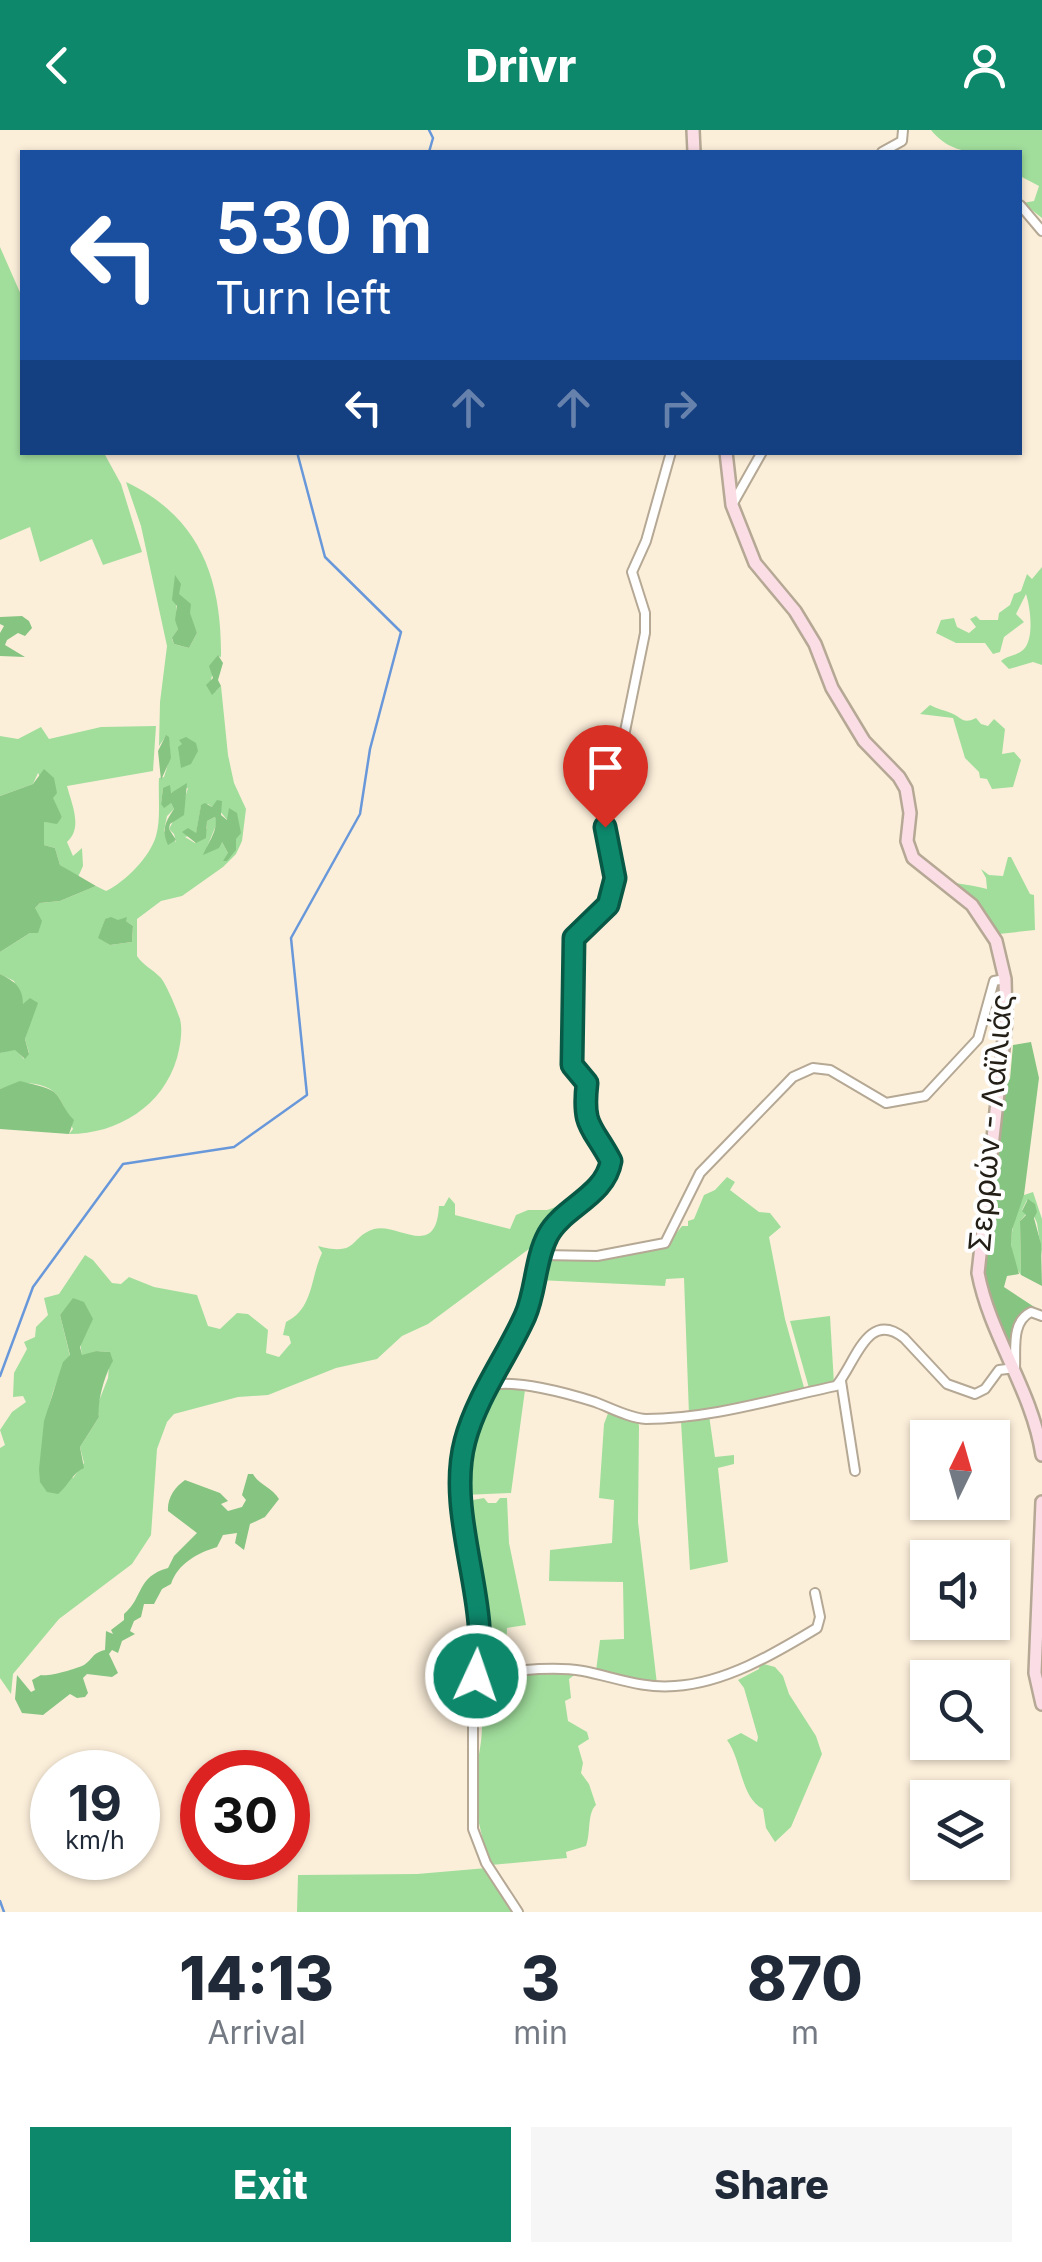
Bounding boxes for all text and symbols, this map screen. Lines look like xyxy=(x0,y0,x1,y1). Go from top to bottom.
icon: back xyxy=(30,38,85,93)
text: Drivr xyxy=(466,38,576,93)
icon: person xyxy=(957,38,1012,93)
text: 530 m xyxy=(215,185,433,270)
icon: left xyxy=(50,190,180,320)
text: Turn left xyxy=(215,270,391,325)
icon: left xyxy=(336,380,391,435)
icon: ahead xyxy=(441,380,496,435)
icon: ahead xyxy=(546,380,601,435)
icon: right xyxy=(651,380,706,435)
pin xyxy=(563,725,648,828)
icon: arrive xyxy=(578,740,633,795)
street label: Σερρών - Λαϊλιάς xyxy=(961,992,1019,1254)
north arrow xyxy=(910,1420,1010,1520)
map controls xyxy=(910,1420,1010,1880)
button: sound xyxy=(910,1540,1010,1640)
position arrow xyxy=(424,1624,528,1728)
button: search xyxy=(910,1660,1010,1760)
speed limit sign: 30 xyxy=(180,1750,310,1880)
text: 19 xyxy=(68,1773,122,1833)
button: layers xyxy=(910,1780,1010,1880)
text: km/h xyxy=(65,1825,125,1855)
text: 14:13 xyxy=(179,1942,334,2014)
text: 3 xyxy=(521,1942,560,2014)
text: 870 xyxy=(747,1942,863,2014)
text: Arrival xyxy=(207,2013,306,2052)
text: min xyxy=(513,2013,568,2052)
text: m xyxy=(791,2013,819,2052)
button: Exit xyxy=(30,2127,511,2242)
button: Share xyxy=(531,2127,1012,2242)

